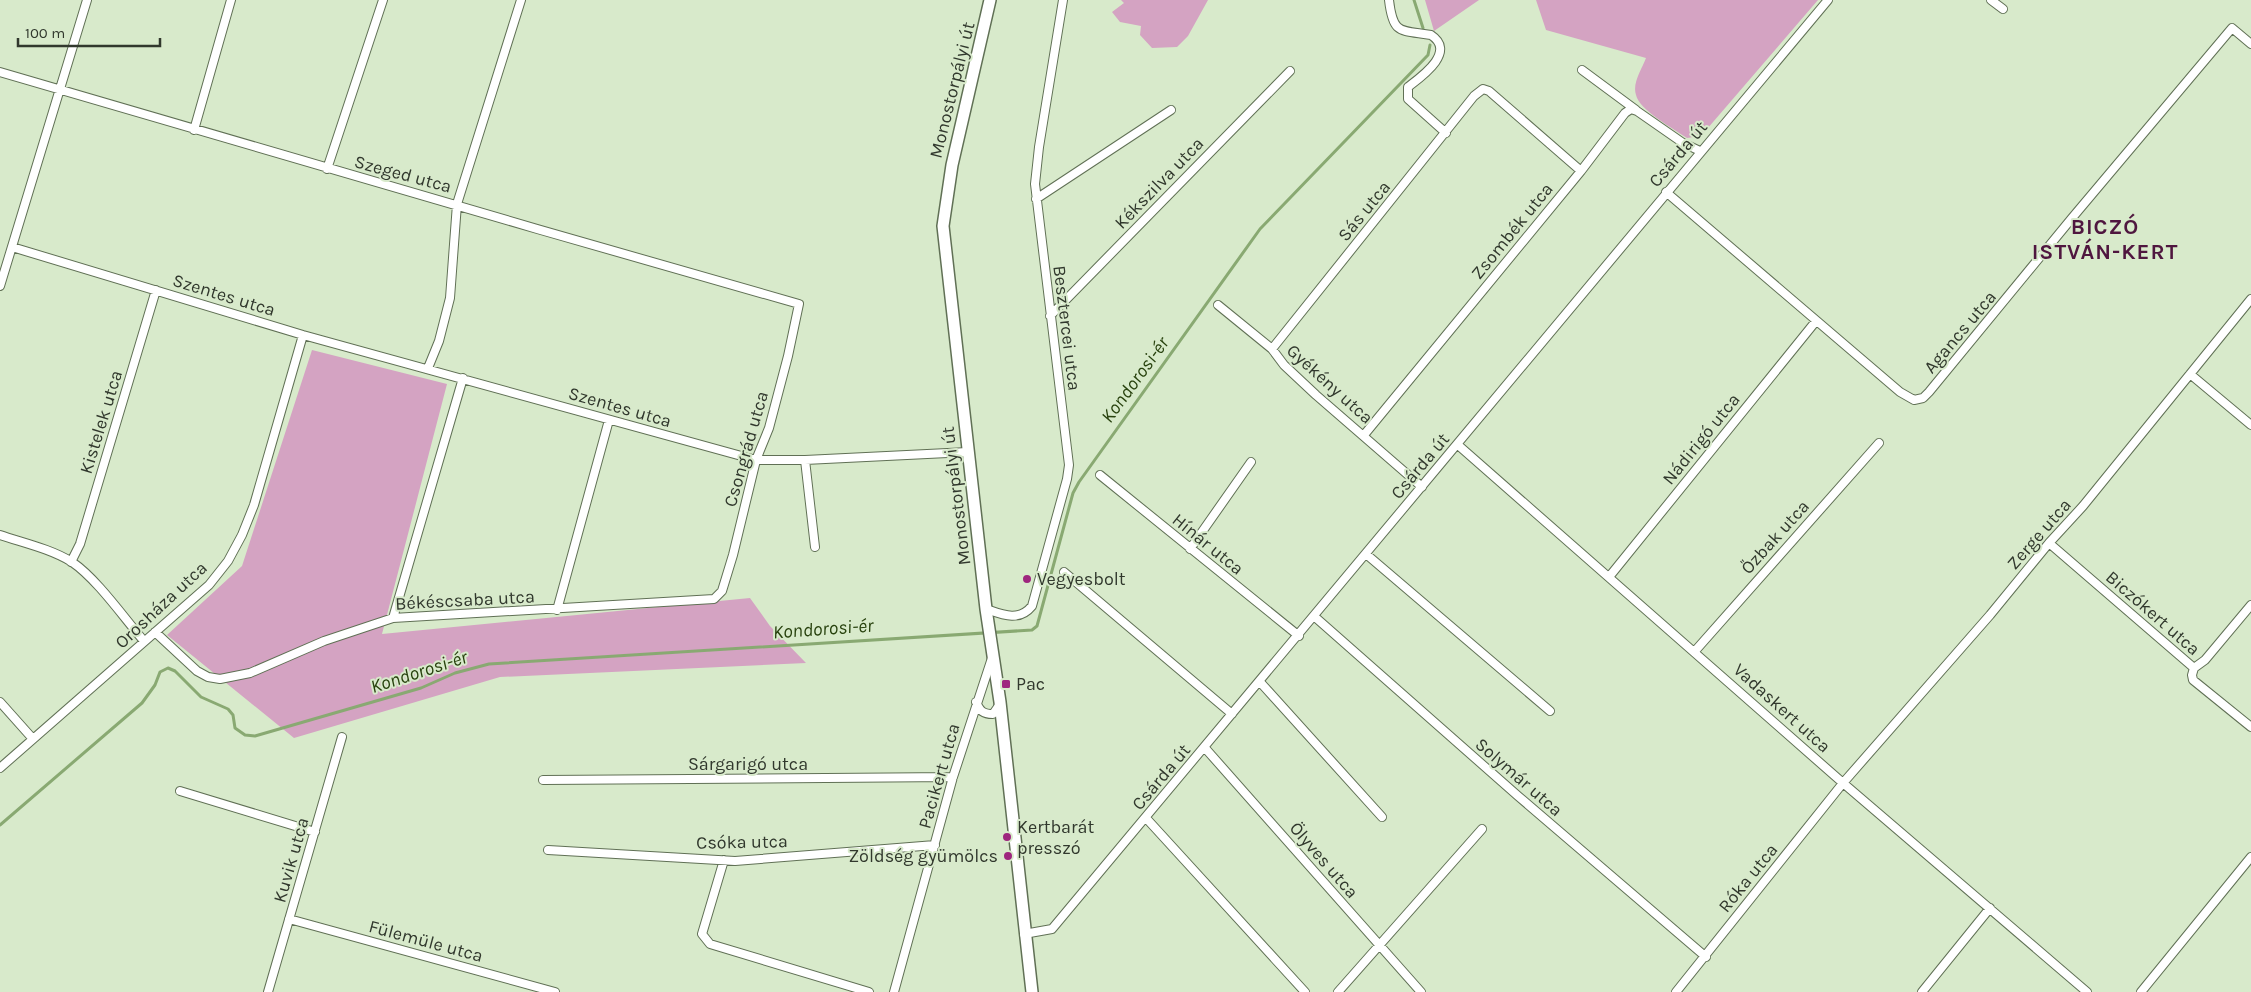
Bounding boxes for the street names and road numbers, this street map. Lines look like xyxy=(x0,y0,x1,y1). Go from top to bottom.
street label: Monostorpályi út xyxy=(924,19,980,160)
street label: Csárda út xyxy=(1644,116,1712,191)
street label: Kékszilva utca xyxy=(1110,133,1208,233)
street label: Szeged utca xyxy=(352,150,454,198)
street label: Sás utca xyxy=(1333,176,1395,246)
street label: Zsombék utca xyxy=(1466,178,1558,284)
street label: Besztercei utca xyxy=(1048,264,1086,392)
street label: Szentes utca xyxy=(170,269,278,321)
street label: Agancs utca xyxy=(1919,286,2001,378)
street label: Gyékény utca xyxy=(1282,339,1378,429)
street label: Kistelek utca xyxy=(75,367,127,477)
street label: Szentes utca xyxy=(566,382,674,432)
street label: Csongrád utca xyxy=(719,388,773,510)
street label: Nádirigó utca xyxy=(1657,389,1745,489)
street label: Monostorpályi út xyxy=(937,425,975,567)
street label: Csárda út xyxy=(1386,428,1454,503)
street label: Zerge utca xyxy=(2002,494,2076,574)
street label: Őzbak utca xyxy=(1736,495,1814,579)
street label: Hínár utca xyxy=(1168,508,1248,580)
street label: Orosháza utca xyxy=(110,557,212,653)
street label: Biczókert utca xyxy=(2101,566,2205,660)
street label: Békéscsaba utca xyxy=(395,585,535,615)
street label: Vadaskert utca xyxy=(1729,659,1835,757)
street label: Pacikert utca xyxy=(913,721,965,831)
street label: Solymár utca xyxy=(1471,733,1567,821)
street label: Csárda út xyxy=(1127,739,1195,814)
street label: Sárgarigó utca xyxy=(688,753,808,775)
street label: Kuvik utca xyxy=(268,815,314,905)
street label: Ölyves utca xyxy=(1285,817,1363,903)
street label: Csóka utca xyxy=(696,830,788,854)
street label: Róka utca xyxy=(1714,839,1782,917)
street label: Fülemüle utca xyxy=(366,915,486,967)

